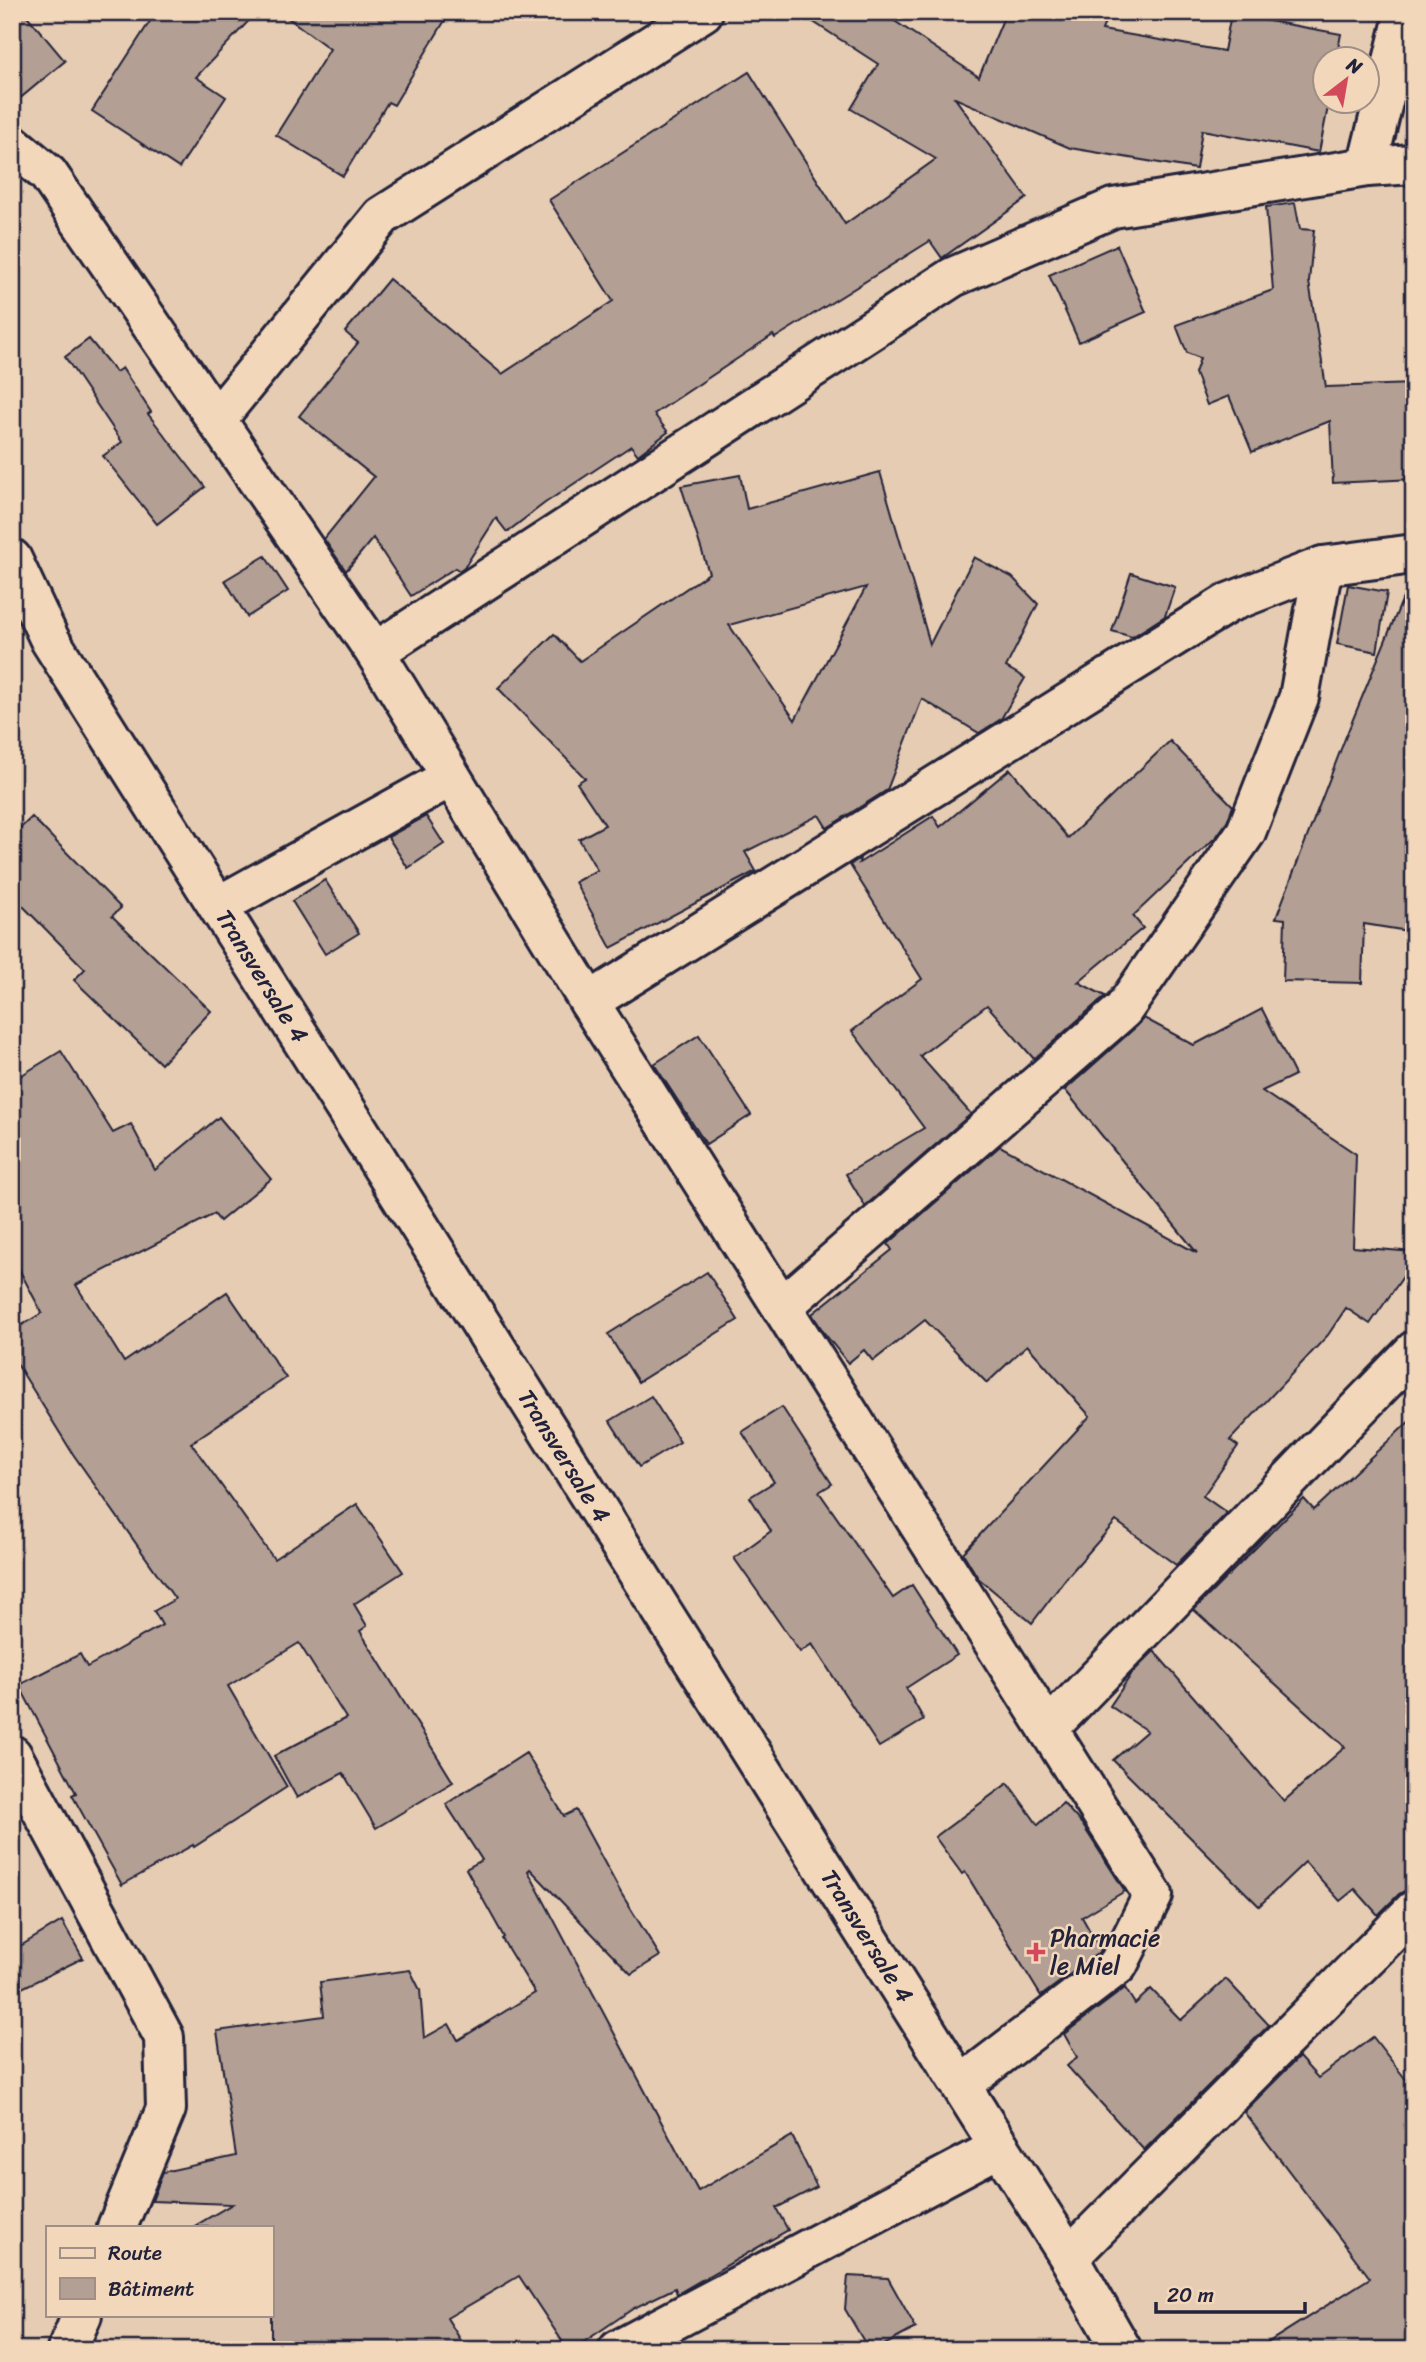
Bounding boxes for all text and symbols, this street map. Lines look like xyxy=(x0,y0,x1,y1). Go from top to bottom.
north arrow xyxy=(1310,46,1380,116)
text: N xyxy=(1339,48,1369,84)
street label: Transversale 4 xyxy=(204,901,320,1051)
street label: Transversale 4 xyxy=(506,1381,622,1531)
street label: Transversale 4 xyxy=(809,1861,925,2011)
place label: Pharmacie le Miel xyxy=(1050,1917,1160,1987)
marker: Pharmacie le Miel xyxy=(1028,1944,1044,1960)
legend xyxy=(46,2226,273,2316)
text: Route xyxy=(108,2234,162,2272)
text: Bâtiment xyxy=(108,2270,194,2308)
scale bar xyxy=(1156,2271,1305,2315)
text: 20 m xyxy=(1167,2276,1214,2314)

